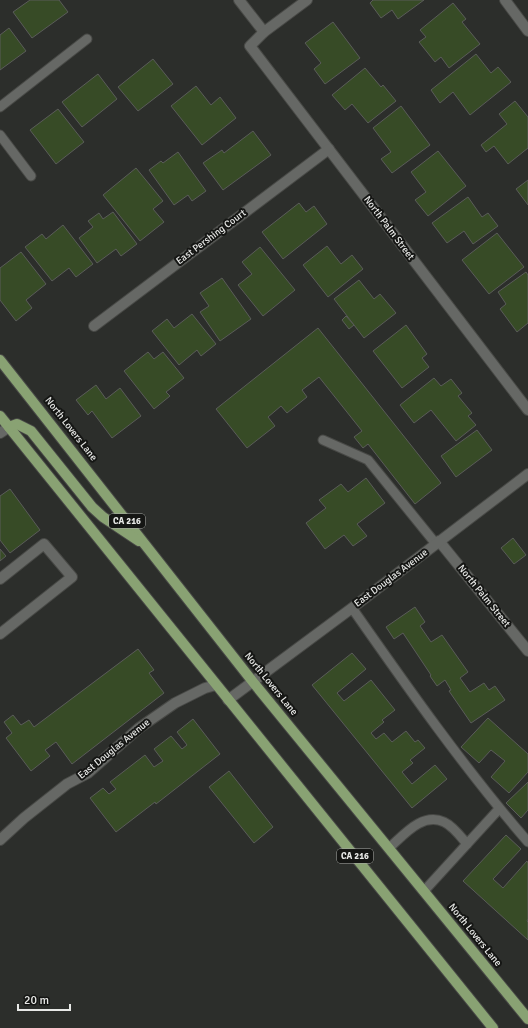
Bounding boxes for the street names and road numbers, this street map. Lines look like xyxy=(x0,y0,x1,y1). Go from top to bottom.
street label: North Palm Street xyxy=(361,194,417,263)
street label: East Pershing Court xyxy=(174,207,249,267)
street label: North Lovers Lane xyxy=(42,395,100,463)
road number: CA 216 xyxy=(109,514,145,528)
street label: East Douglas Avenue xyxy=(352,546,430,610)
street label: North Palm Street xyxy=(455,562,513,630)
street label: North Lovers Lane xyxy=(242,650,300,718)
street label: East Douglas Avenue xyxy=(76,716,152,782)
road number: CA 216 xyxy=(337,849,373,863)
street label: North Lovers Lane xyxy=(446,901,504,969)

